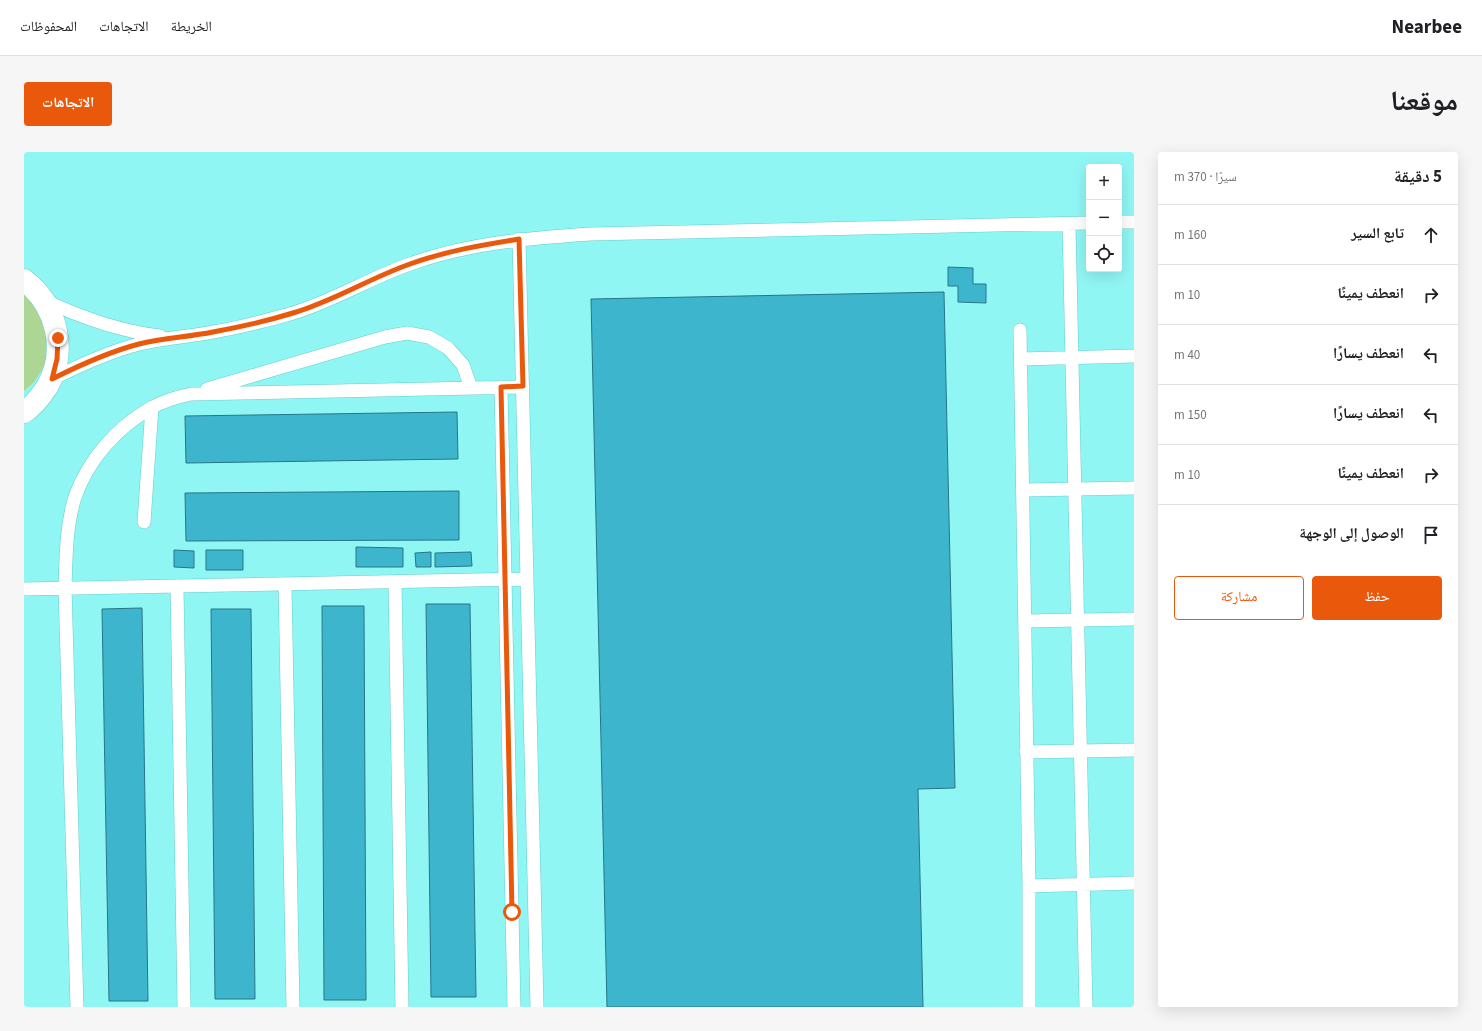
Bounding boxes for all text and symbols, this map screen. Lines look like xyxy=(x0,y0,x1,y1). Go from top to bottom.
text: Nearbee xyxy=(1392,14,1462,41)
text: المحفوظات xyxy=(20,17,77,37)
text: الاتجاهات xyxy=(99,17,149,37)
text: الخريطة xyxy=(171,17,212,37)
text: موقعنا xyxy=(1390,81,1458,121)
button: الاتجاهات xyxy=(24,82,112,126)
map controls xyxy=(1086,164,1122,272)
button: + xyxy=(1086,164,1122,200)
text: 5 دقيقة xyxy=(1394,165,1442,189)
text: سيرًا · 370 m xyxy=(1174,168,1237,186)
button: − xyxy=(1086,200,1122,236)
text: تابع السير xyxy=(1351,223,1404,244)
icon: ahead xyxy=(1420,224,1442,246)
text: 160 m xyxy=(1174,226,1207,244)
button: locate xyxy=(1086,236,1122,272)
text: انعطف يمينًا xyxy=(1337,283,1404,304)
icon: right xyxy=(1420,284,1442,306)
text: 10 m xyxy=(1174,286,1200,304)
route end xyxy=(49,329,67,347)
text: انعطف يسارًا xyxy=(1333,343,1404,364)
icon: left xyxy=(1420,344,1442,366)
text: 40 m xyxy=(1174,346,1200,364)
text: انعطف يسارًا xyxy=(1333,403,1404,424)
icon: left xyxy=(1420,404,1442,426)
text: 150 m xyxy=(1174,406,1207,424)
text: انعطف يمينًا xyxy=(1337,463,1404,484)
icon: right xyxy=(1420,464,1442,486)
text: 10 m xyxy=(1174,466,1200,484)
text: الوصول إلى الوجهة xyxy=(1299,523,1404,544)
icon: arrive xyxy=(1420,524,1442,546)
button: مشاركة xyxy=(1174,576,1304,620)
button: حفظ xyxy=(1312,576,1442,620)
route start xyxy=(503,903,521,921)

